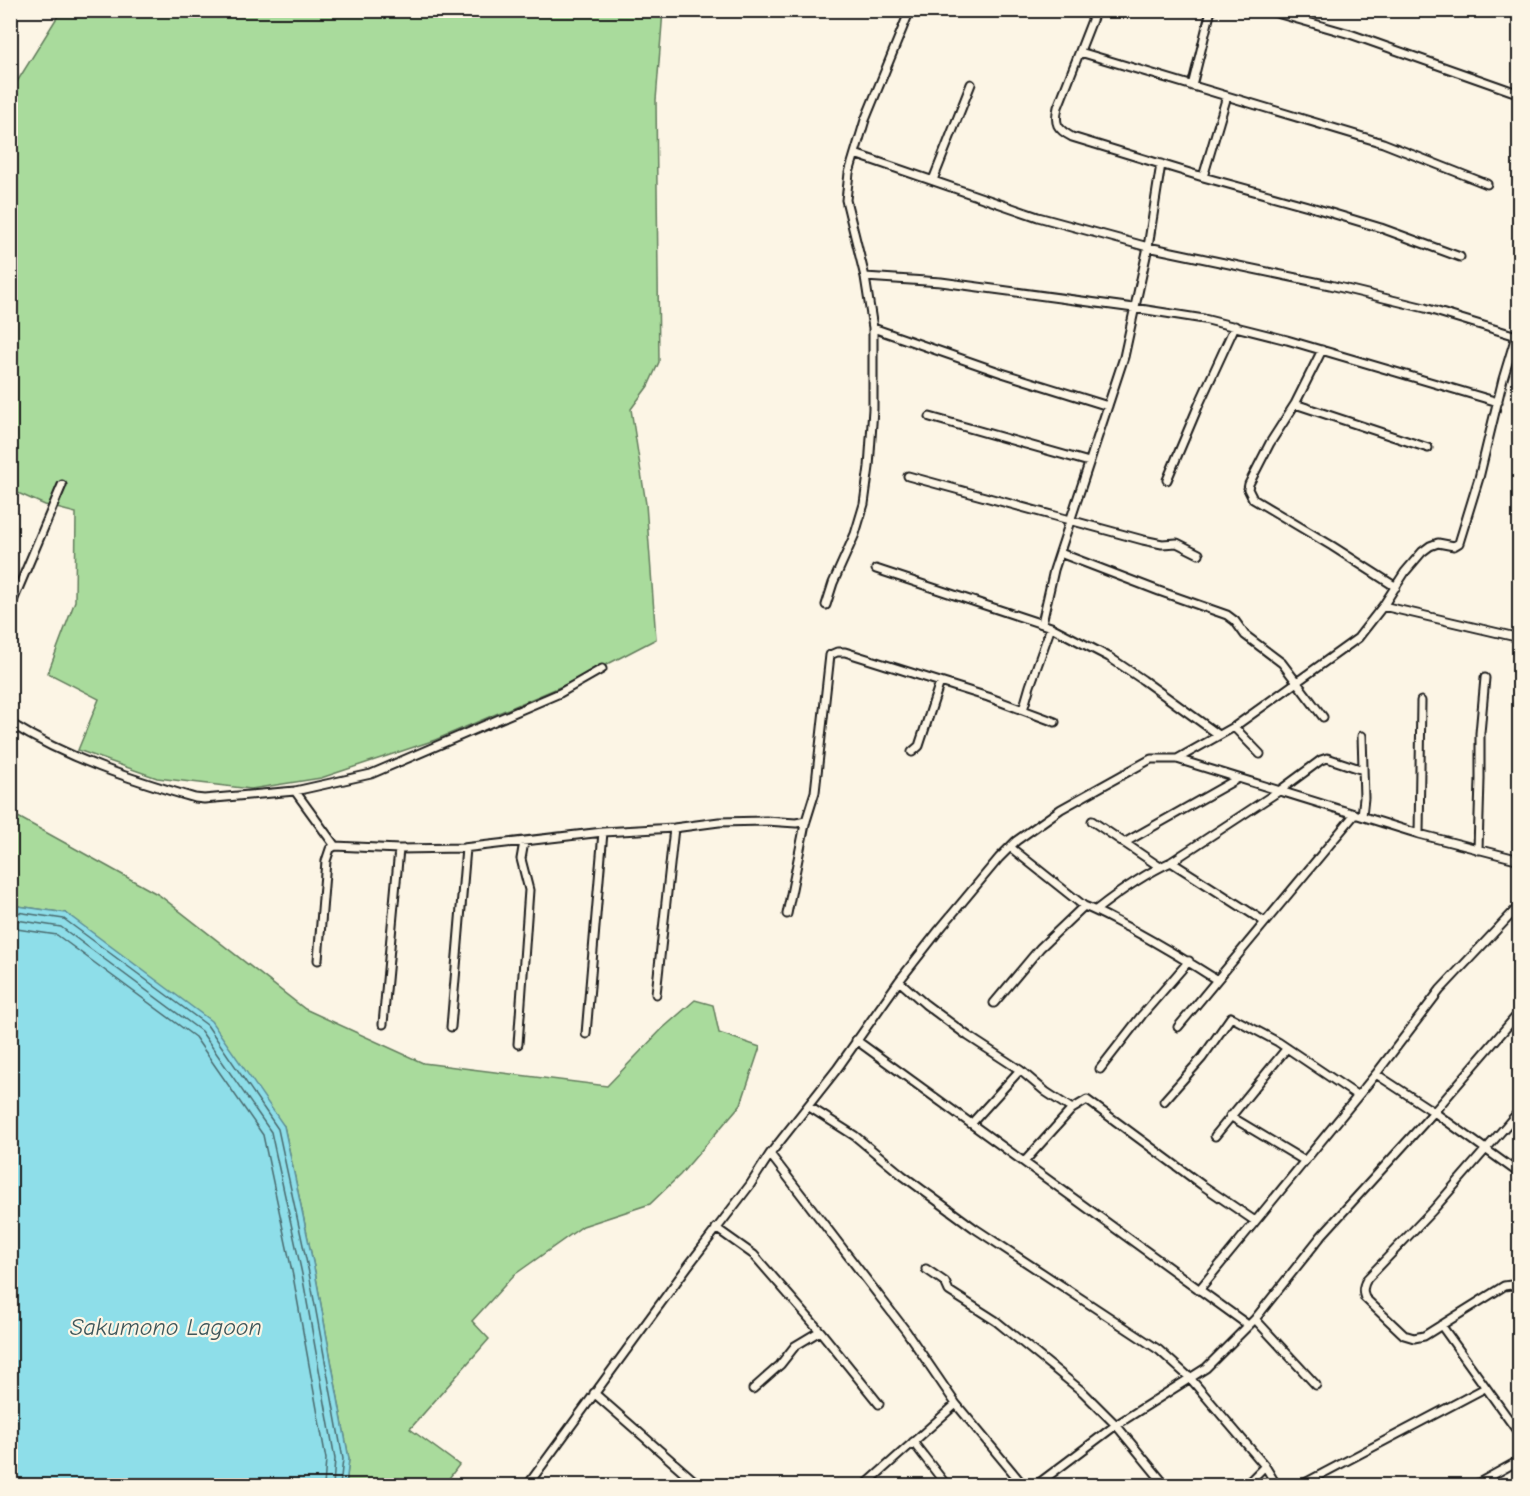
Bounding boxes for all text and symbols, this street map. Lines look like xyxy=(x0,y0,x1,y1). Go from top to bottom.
water label: Sakumono Lagoon xyxy=(70,1313,262,1341)

